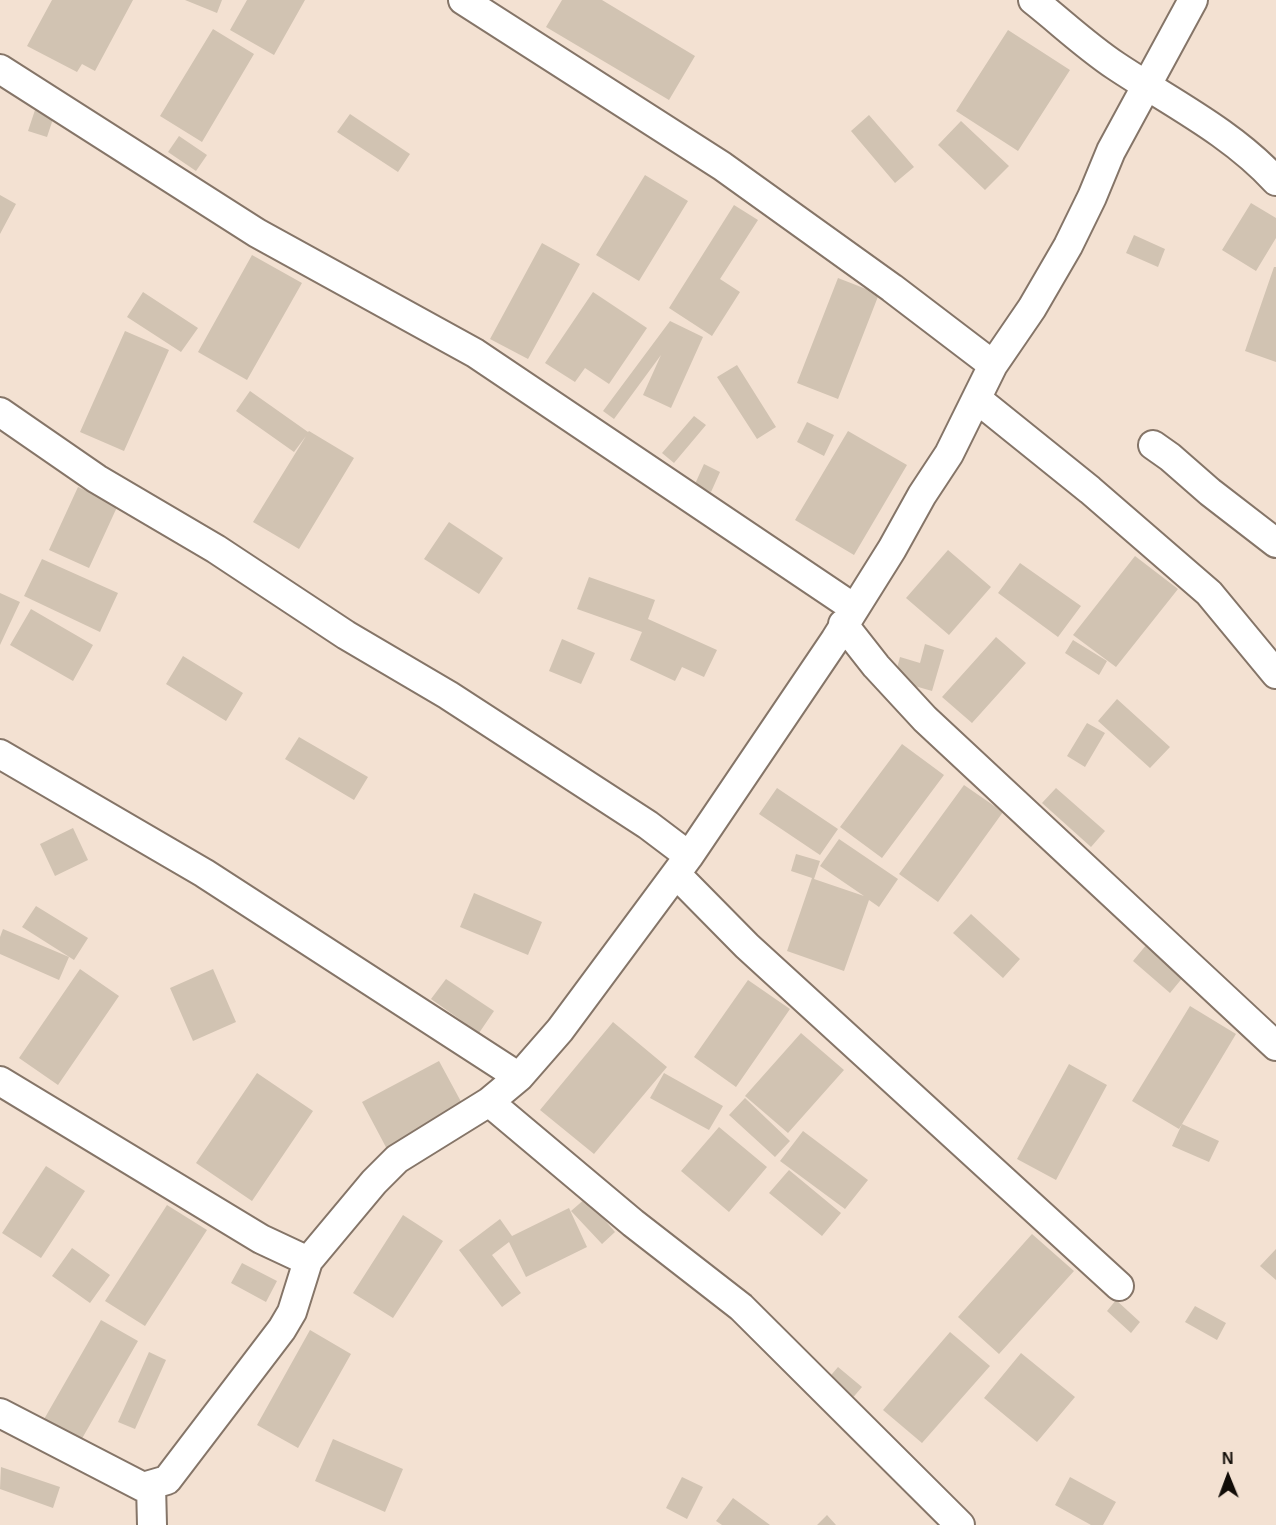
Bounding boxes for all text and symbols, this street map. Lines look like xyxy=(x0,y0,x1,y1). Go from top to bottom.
north arrow xyxy=(1198,1447,1258,1507)
text: N xyxy=(1222,1450,1234,1467)

